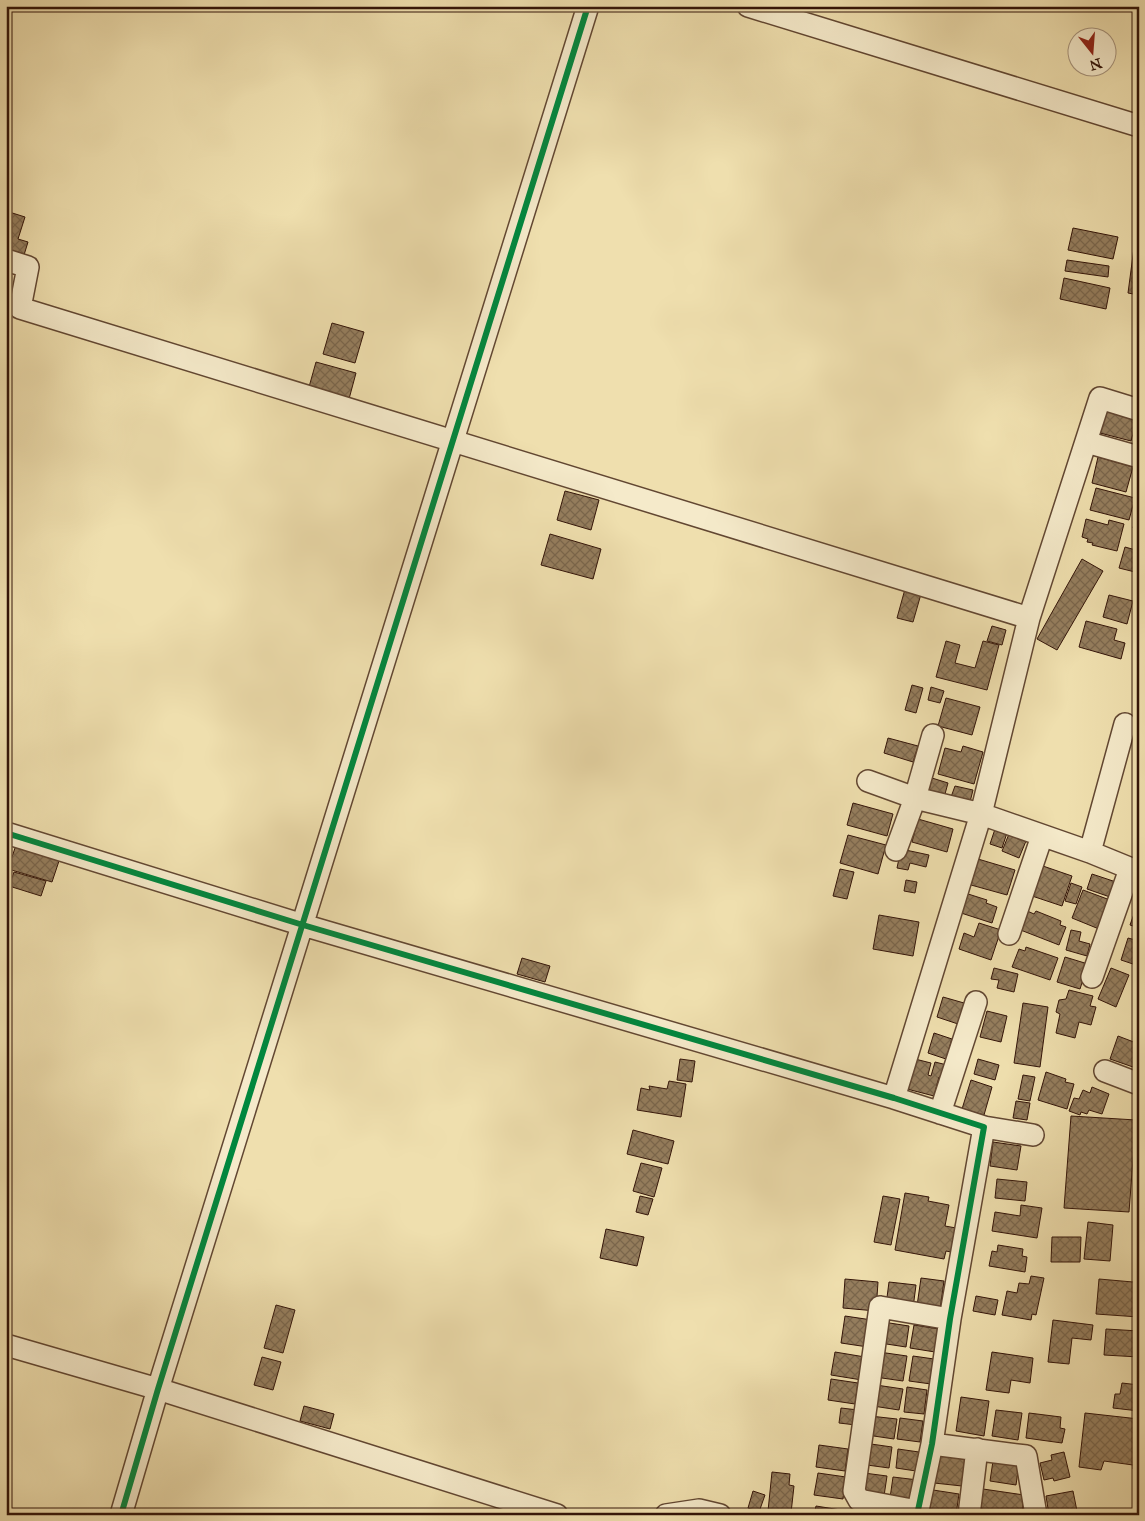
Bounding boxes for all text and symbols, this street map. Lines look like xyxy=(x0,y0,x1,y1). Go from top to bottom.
north arrow xyxy=(1068,28,1118,78)
text: N xyxy=(1087,54,1104,74)

